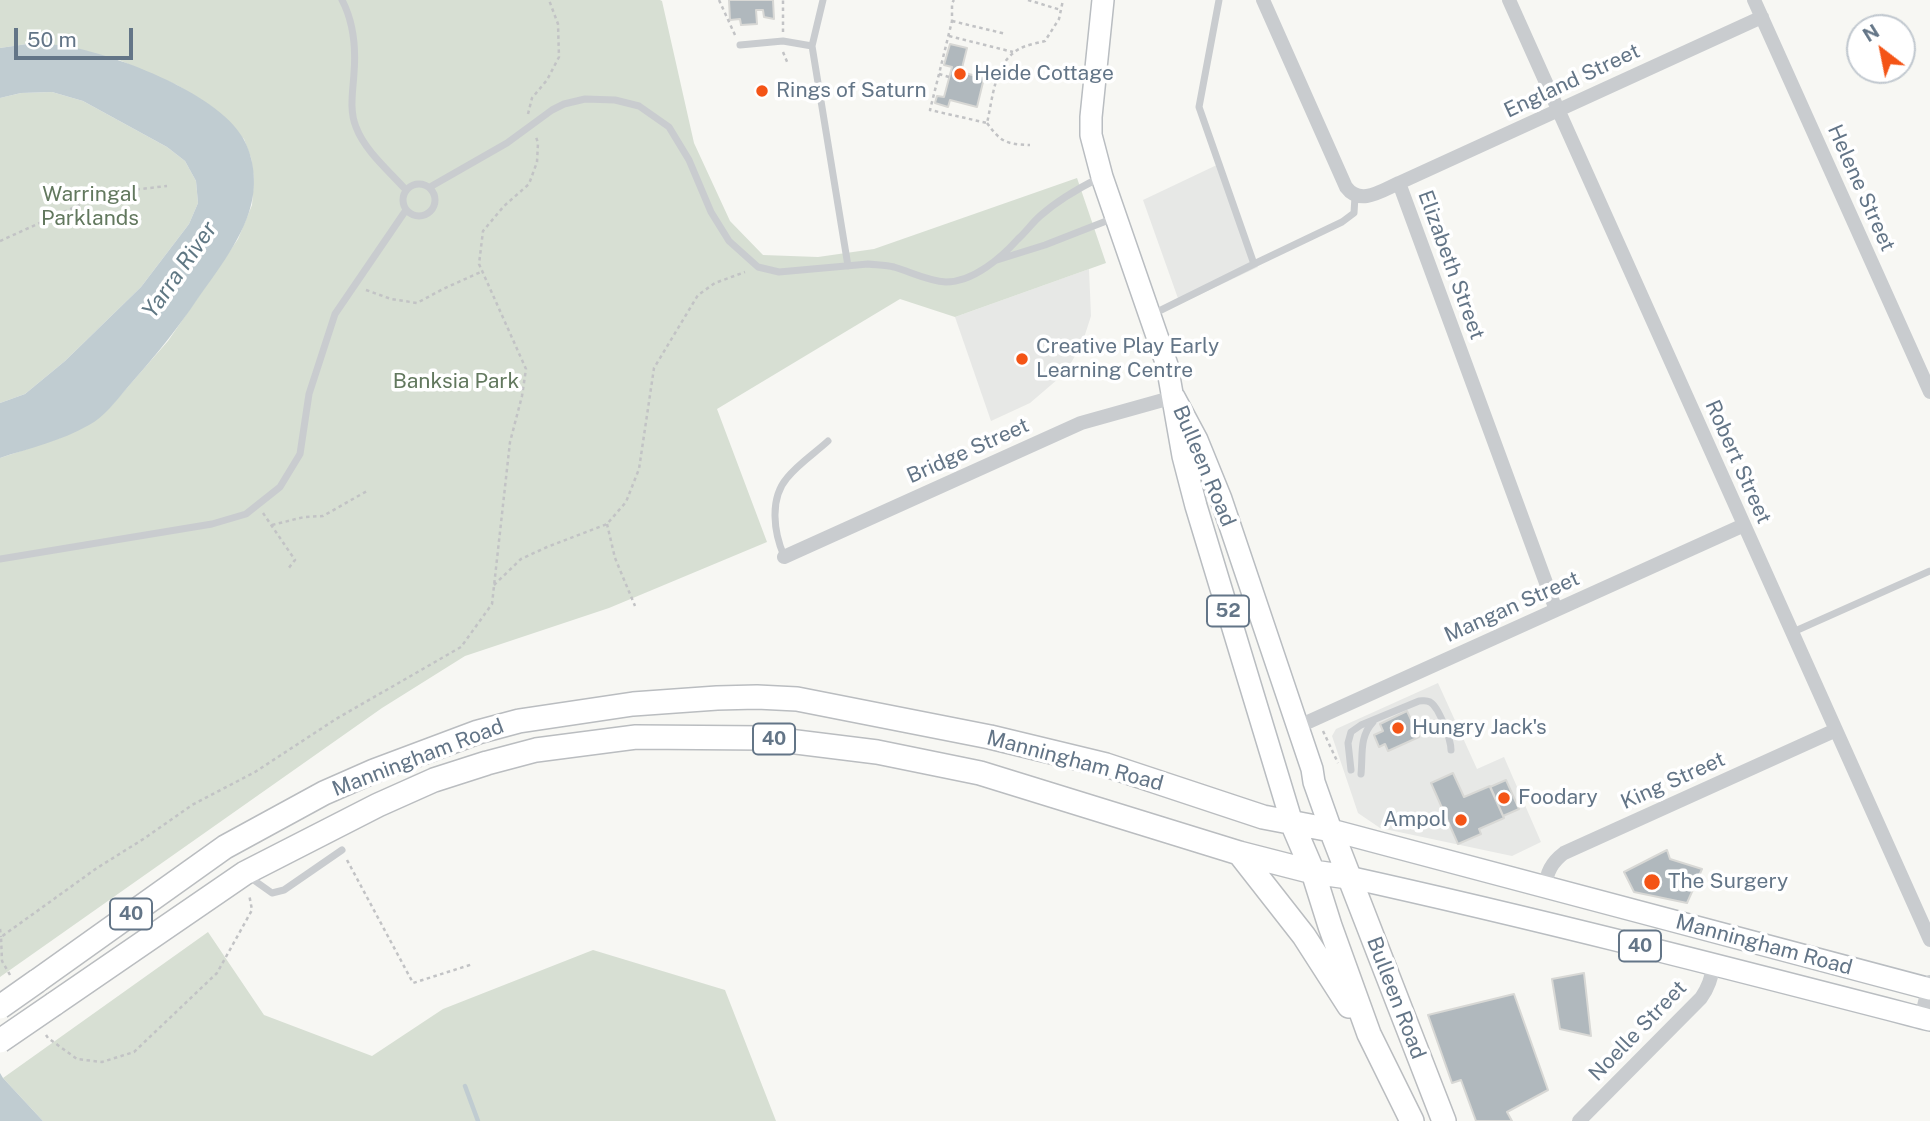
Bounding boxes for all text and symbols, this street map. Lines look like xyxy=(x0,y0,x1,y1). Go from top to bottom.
scale bar xyxy=(18,14,136,58)
north arrow xyxy=(1846,14,1916,84)
text: N xyxy=(1859,20,1883,46)
text: 50 m xyxy=(27,27,77,52)
street label: England Street xyxy=(1500,39,1644,123)
place label: Heide Cottage xyxy=(974,61,1114,87)
marker: Heide Cottage xyxy=(952,66,968,82)
place label: Rings of Saturn xyxy=(776,78,927,104)
marker: Rings of Saturn xyxy=(754,83,770,99)
street label: Helene Street xyxy=(1822,121,1900,255)
park label: Warringal Parklands xyxy=(41,182,139,232)
street label: Elizabeth Street xyxy=(1412,187,1490,343)
water label: Yarra River xyxy=(137,216,223,324)
place label: Creative Play Early Learning Centre xyxy=(1036,334,1219,384)
marker: Creative Play Early Learning Centre xyxy=(1014,351,1030,367)
park label: Banksia Park xyxy=(393,369,519,395)
street label: Robert Street xyxy=(1700,396,1776,528)
street label: Bulleen Road xyxy=(1167,402,1241,530)
street label: Bridge Street xyxy=(903,413,1033,489)
street label: Mangan Street xyxy=(1441,566,1583,648)
road number: 52 xyxy=(1207,596,1249,626)
street label: Manningham Road xyxy=(329,714,507,802)
place label: Hungry Jack's xyxy=(1412,715,1547,741)
marker: Hungry Jack's xyxy=(1390,720,1406,736)
road number: 40 xyxy=(753,724,795,754)
street label: Manningham Road xyxy=(984,725,1166,797)
street label: King Street xyxy=(1617,747,1729,815)
place label: Foodary xyxy=(1518,785,1598,811)
marker: Foodary xyxy=(1496,790,1512,806)
place label: Ampol xyxy=(1383,807,1447,833)
marker: Ampol xyxy=(1453,812,1469,828)
place label: The Surgery xyxy=(1668,869,1788,895)
marker: The Surgery xyxy=(1642,872,1662,892)
road number: 40 xyxy=(110,898,152,930)
street label: Manningham Road xyxy=(1673,909,1855,981)
road number: 40 xyxy=(1619,930,1661,962)
street label: Bulleen Road xyxy=(1361,933,1431,1063)
street label: Noelle Street xyxy=(1584,976,1692,1086)

